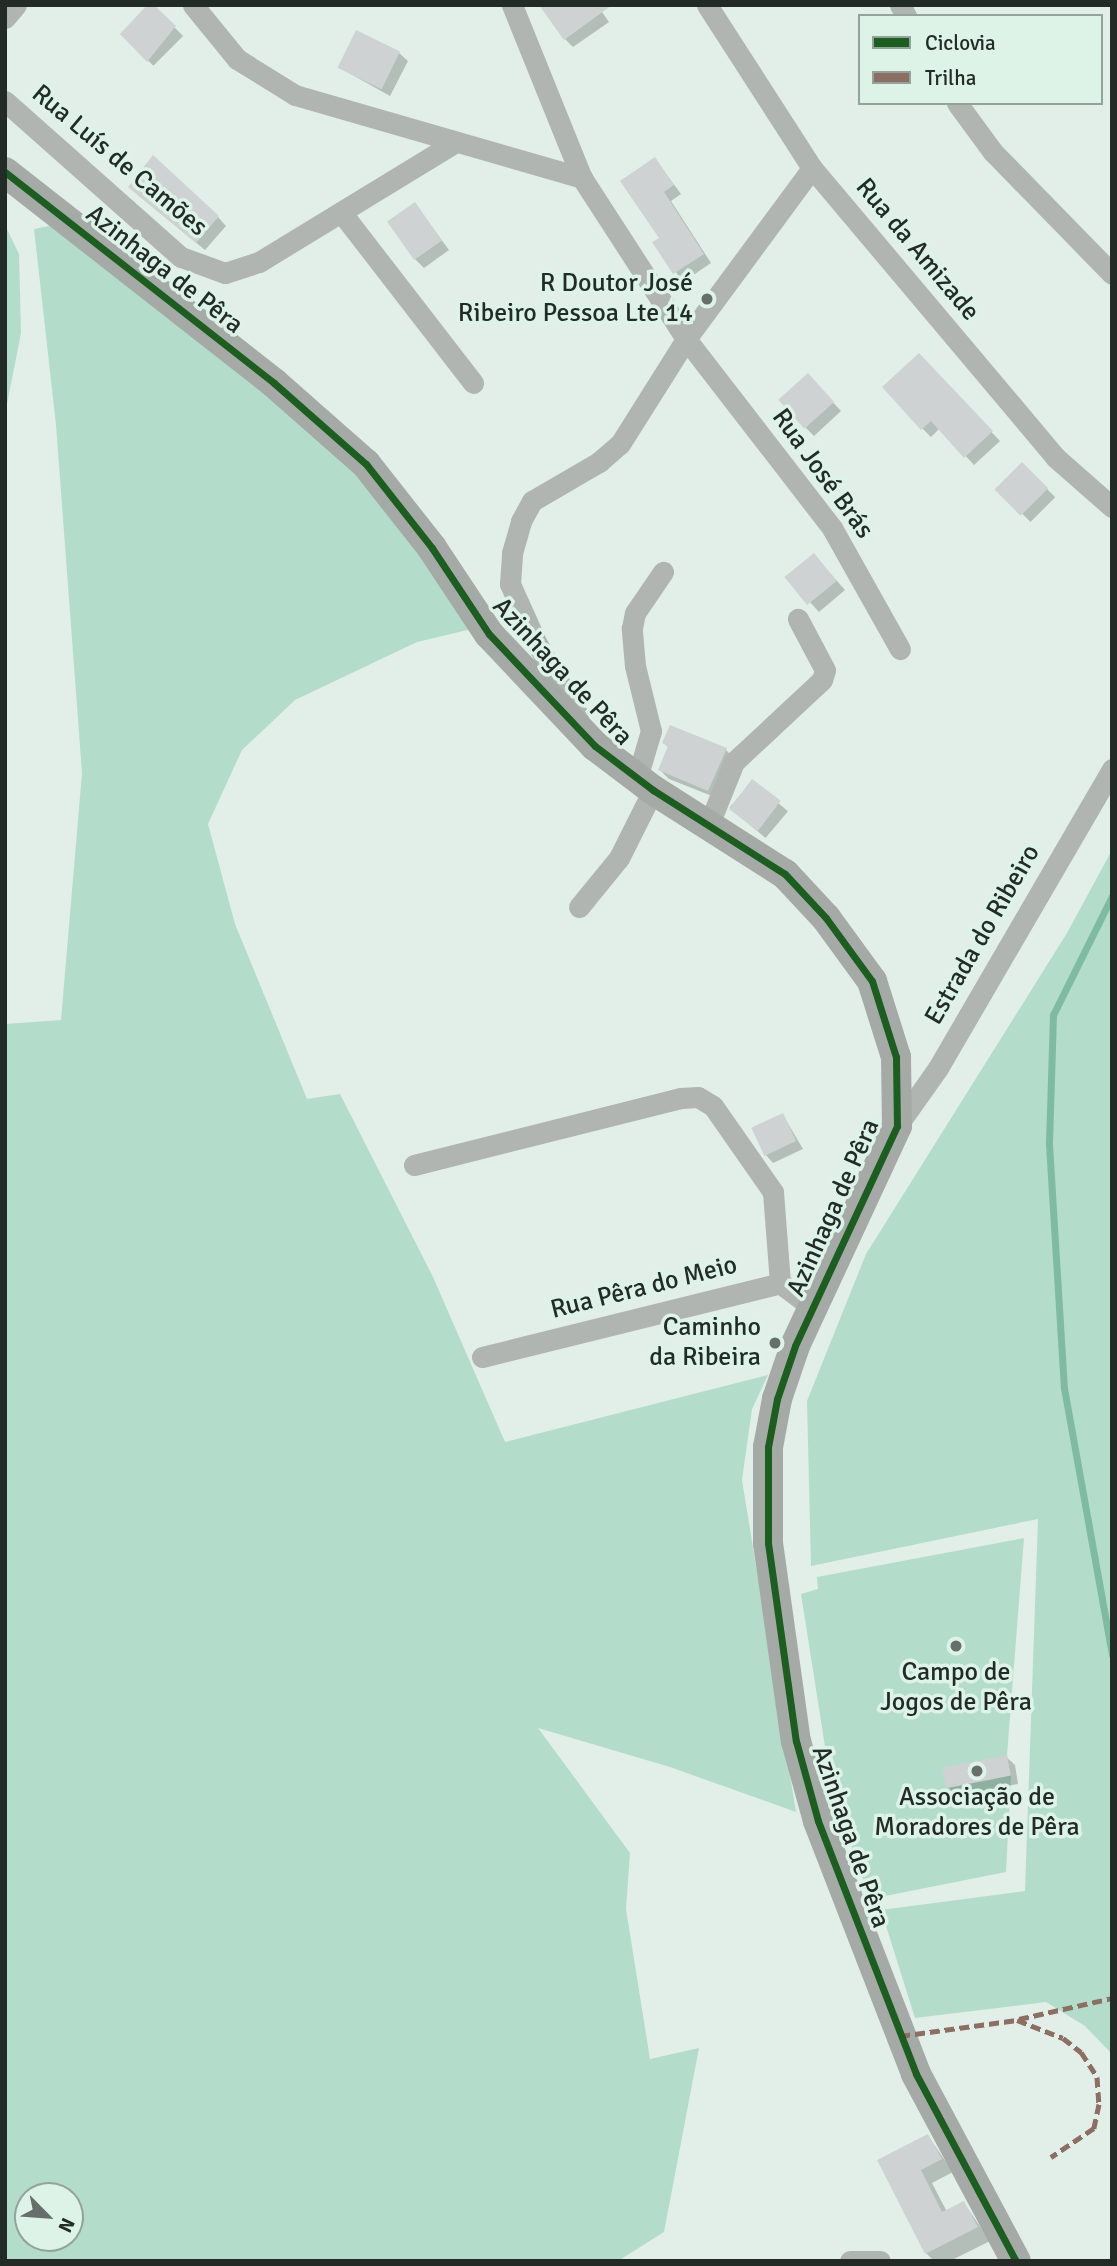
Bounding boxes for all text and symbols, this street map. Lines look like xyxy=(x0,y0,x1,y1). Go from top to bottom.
legend xyxy=(858,14,1103,105)
text: Ciclovia xyxy=(925,30,996,56)
text: Trilha xyxy=(925,65,976,91)
street label: Rua Luís de Camões xyxy=(25,79,213,243)
street label: Rua da Amizade xyxy=(848,173,986,327)
street label: Azinhaga de Pêra xyxy=(79,199,249,341)
place label: R Doutor José Ribeiro Pessoa Lte 14 xyxy=(458,268,693,330)
marker: R Doutor José Ribeiro Pessoa Lte 14 xyxy=(699,291,715,307)
street label: Rua José Brás xyxy=(764,403,880,545)
street label: Azinhaga de Pêra xyxy=(486,592,638,752)
street label: Estrada do Ribeiro xyxy=(919,840,1047,1030)
street label: Azinhaga de Pêra xyxy=(781,1115,887,1301)
street label: Rua Pêra do Meio xyxy=(548,1250,740,1326)
place label: Caminho da Ribeira xyxy=(649,1312,761,1374)
marker: Caminho da Ribeira xyxy=(767,1335,783,1351)
marker: Campo de Jogos de Pêra xyxy=(948,1638,964,1654)
place label: Campo de Jogos de Pêra xyxy=(880,1657,1032,1718)
street label: Azinhaga de Pêra xyxy=(804,1742,896,1932)
marker: Associação de Moradores de Pêra xyxy=(969,1763,985,1779)
place label: Associação de Moradores de Pêra xyxy=(874,1782,1080,1843)
north arrow xyxy=(14,2182,84,2252)
text: N xyxy=(53,2214,80,2236)

